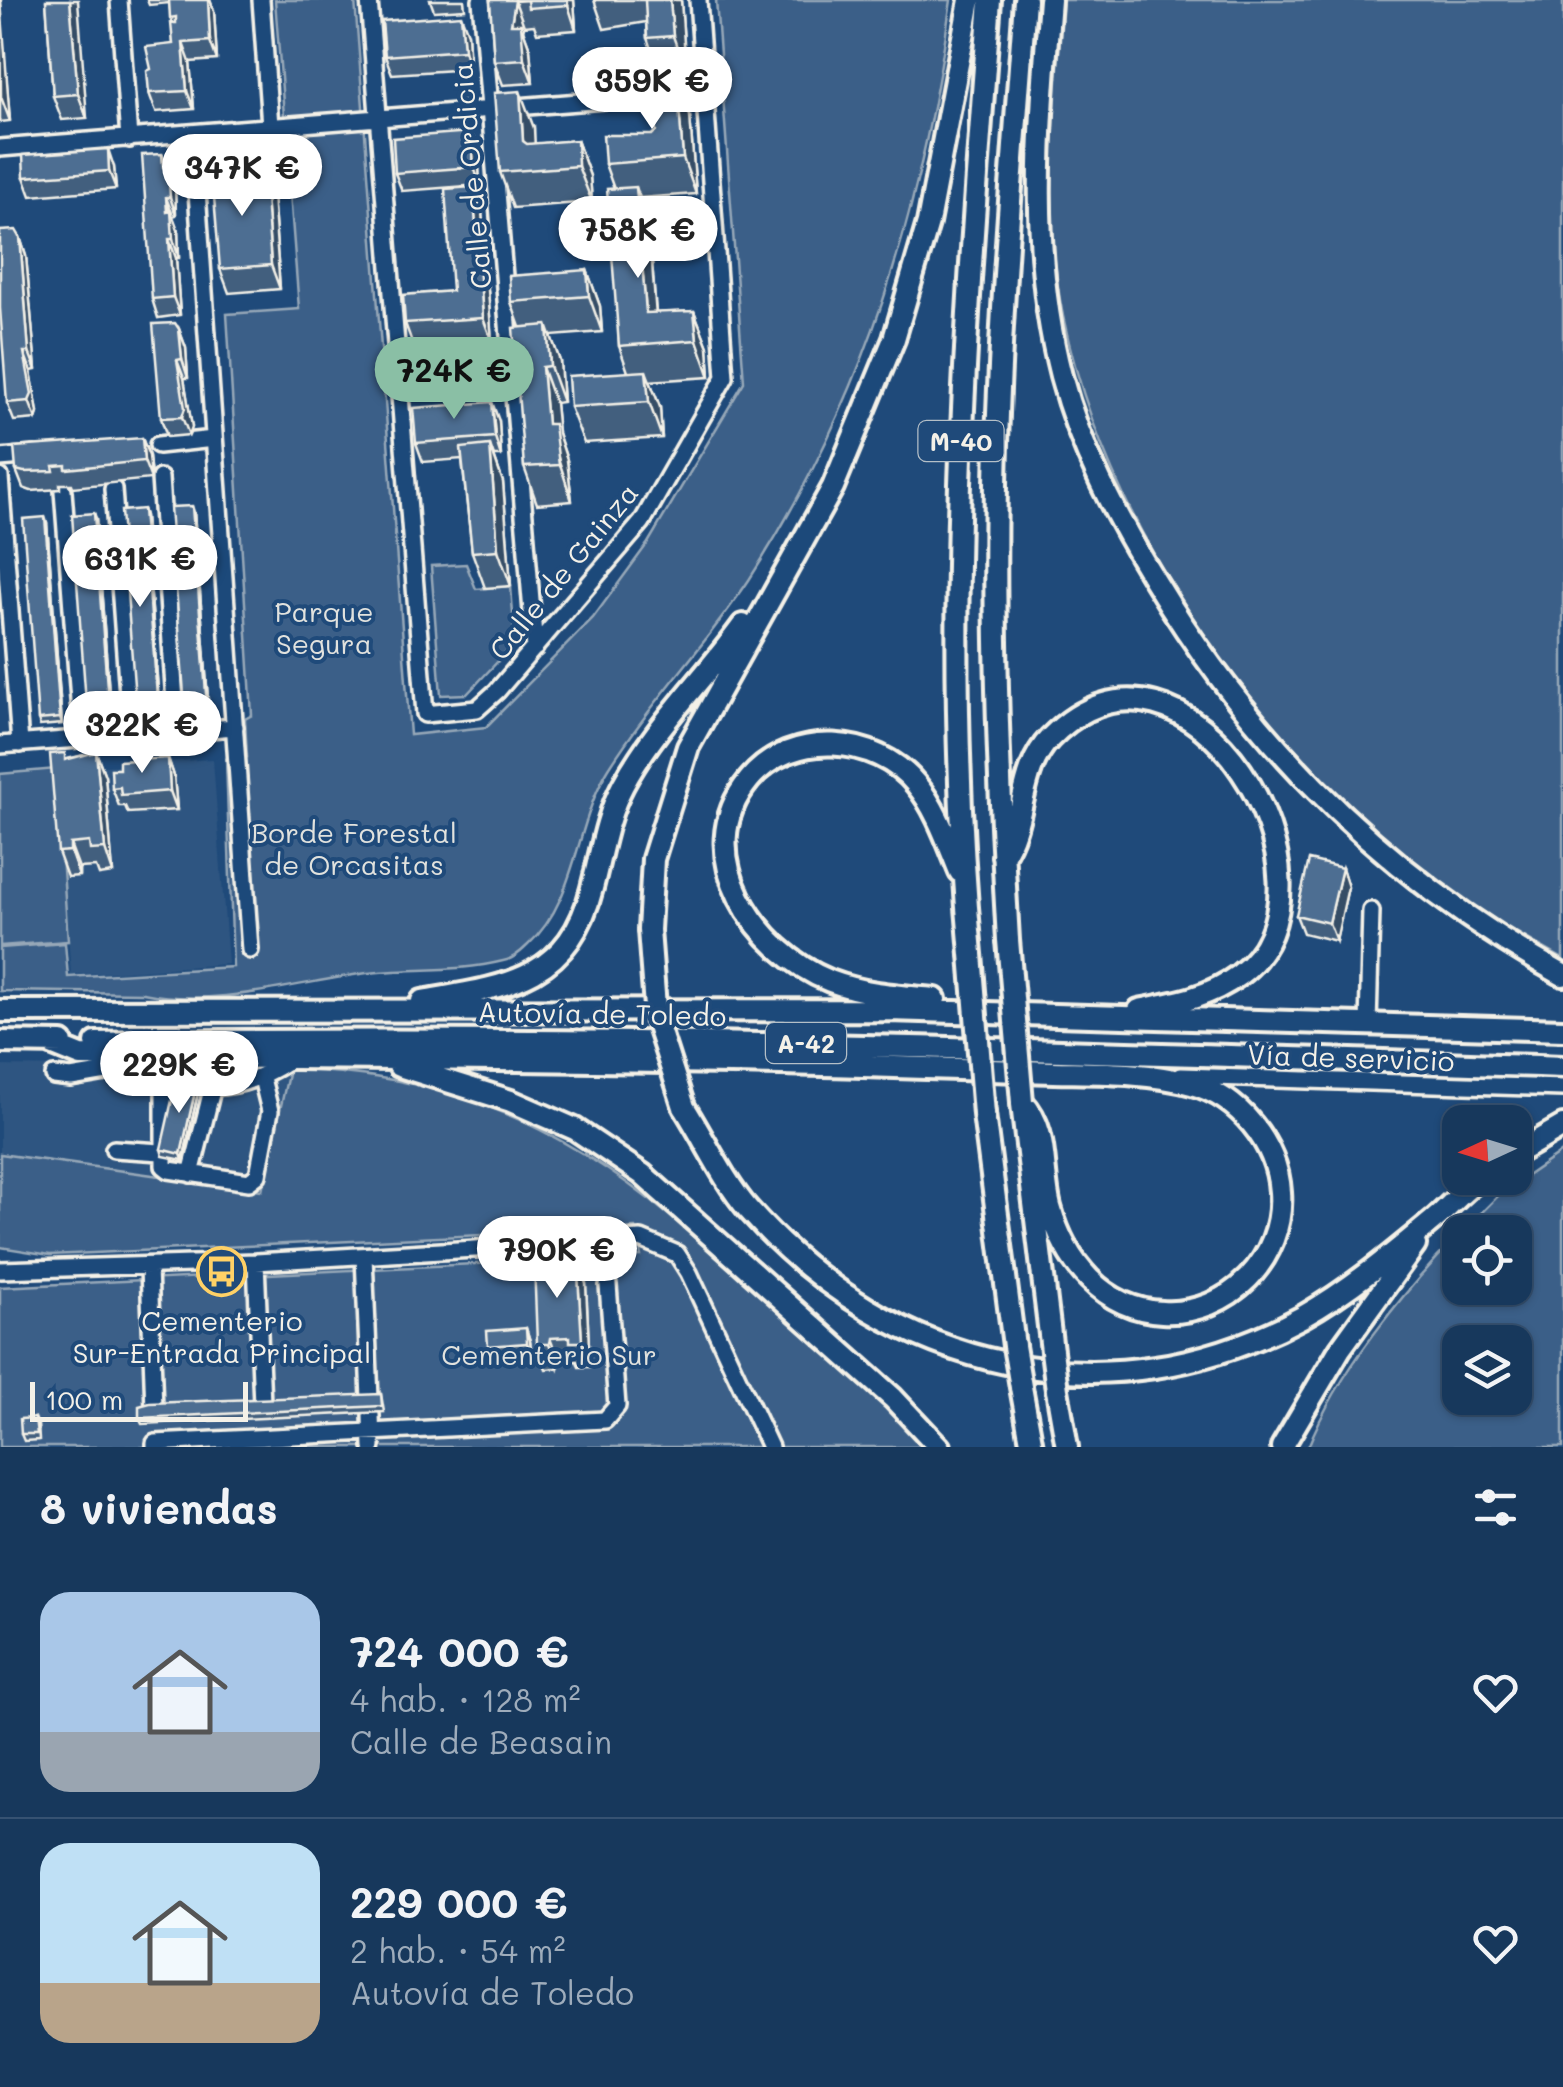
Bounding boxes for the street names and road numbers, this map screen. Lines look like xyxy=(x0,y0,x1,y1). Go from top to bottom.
street label: Calle de Ordicia xyxy=(443,61,499,291)
road number: M-40 xyxy=(918,421,1004,461)
street label: Calle de Gainza xyxy=(481,475,645,667)
street label: Autovía de Toledo xyxy=(477,993,727,1033)
road number: A-42 xyxy=(766,1023,846,1063)
street label: Vía de servicio xyxy=(1247,1035,1455,1079)

